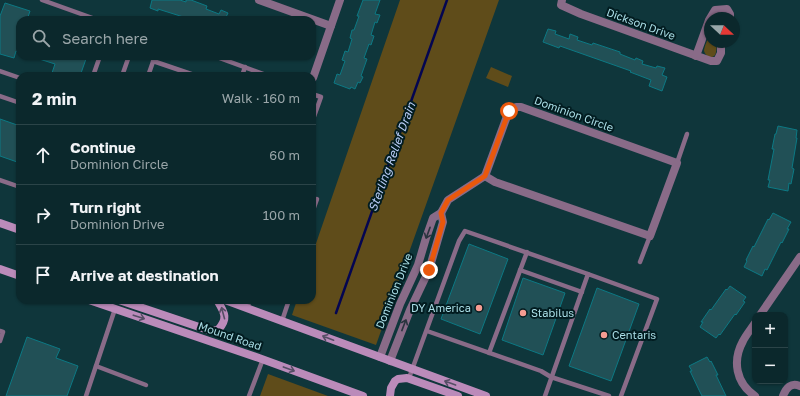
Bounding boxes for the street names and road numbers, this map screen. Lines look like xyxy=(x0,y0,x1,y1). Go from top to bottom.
street label: Dickson Drive xyxy=(605,5,677,42)
street label: Dominion Circle xyxy=(533,93,615,134)
street label: Dominion Drive xyxy=(373,251,415,330)
street label: Mound Road xyxy=(197,319,263,352)

